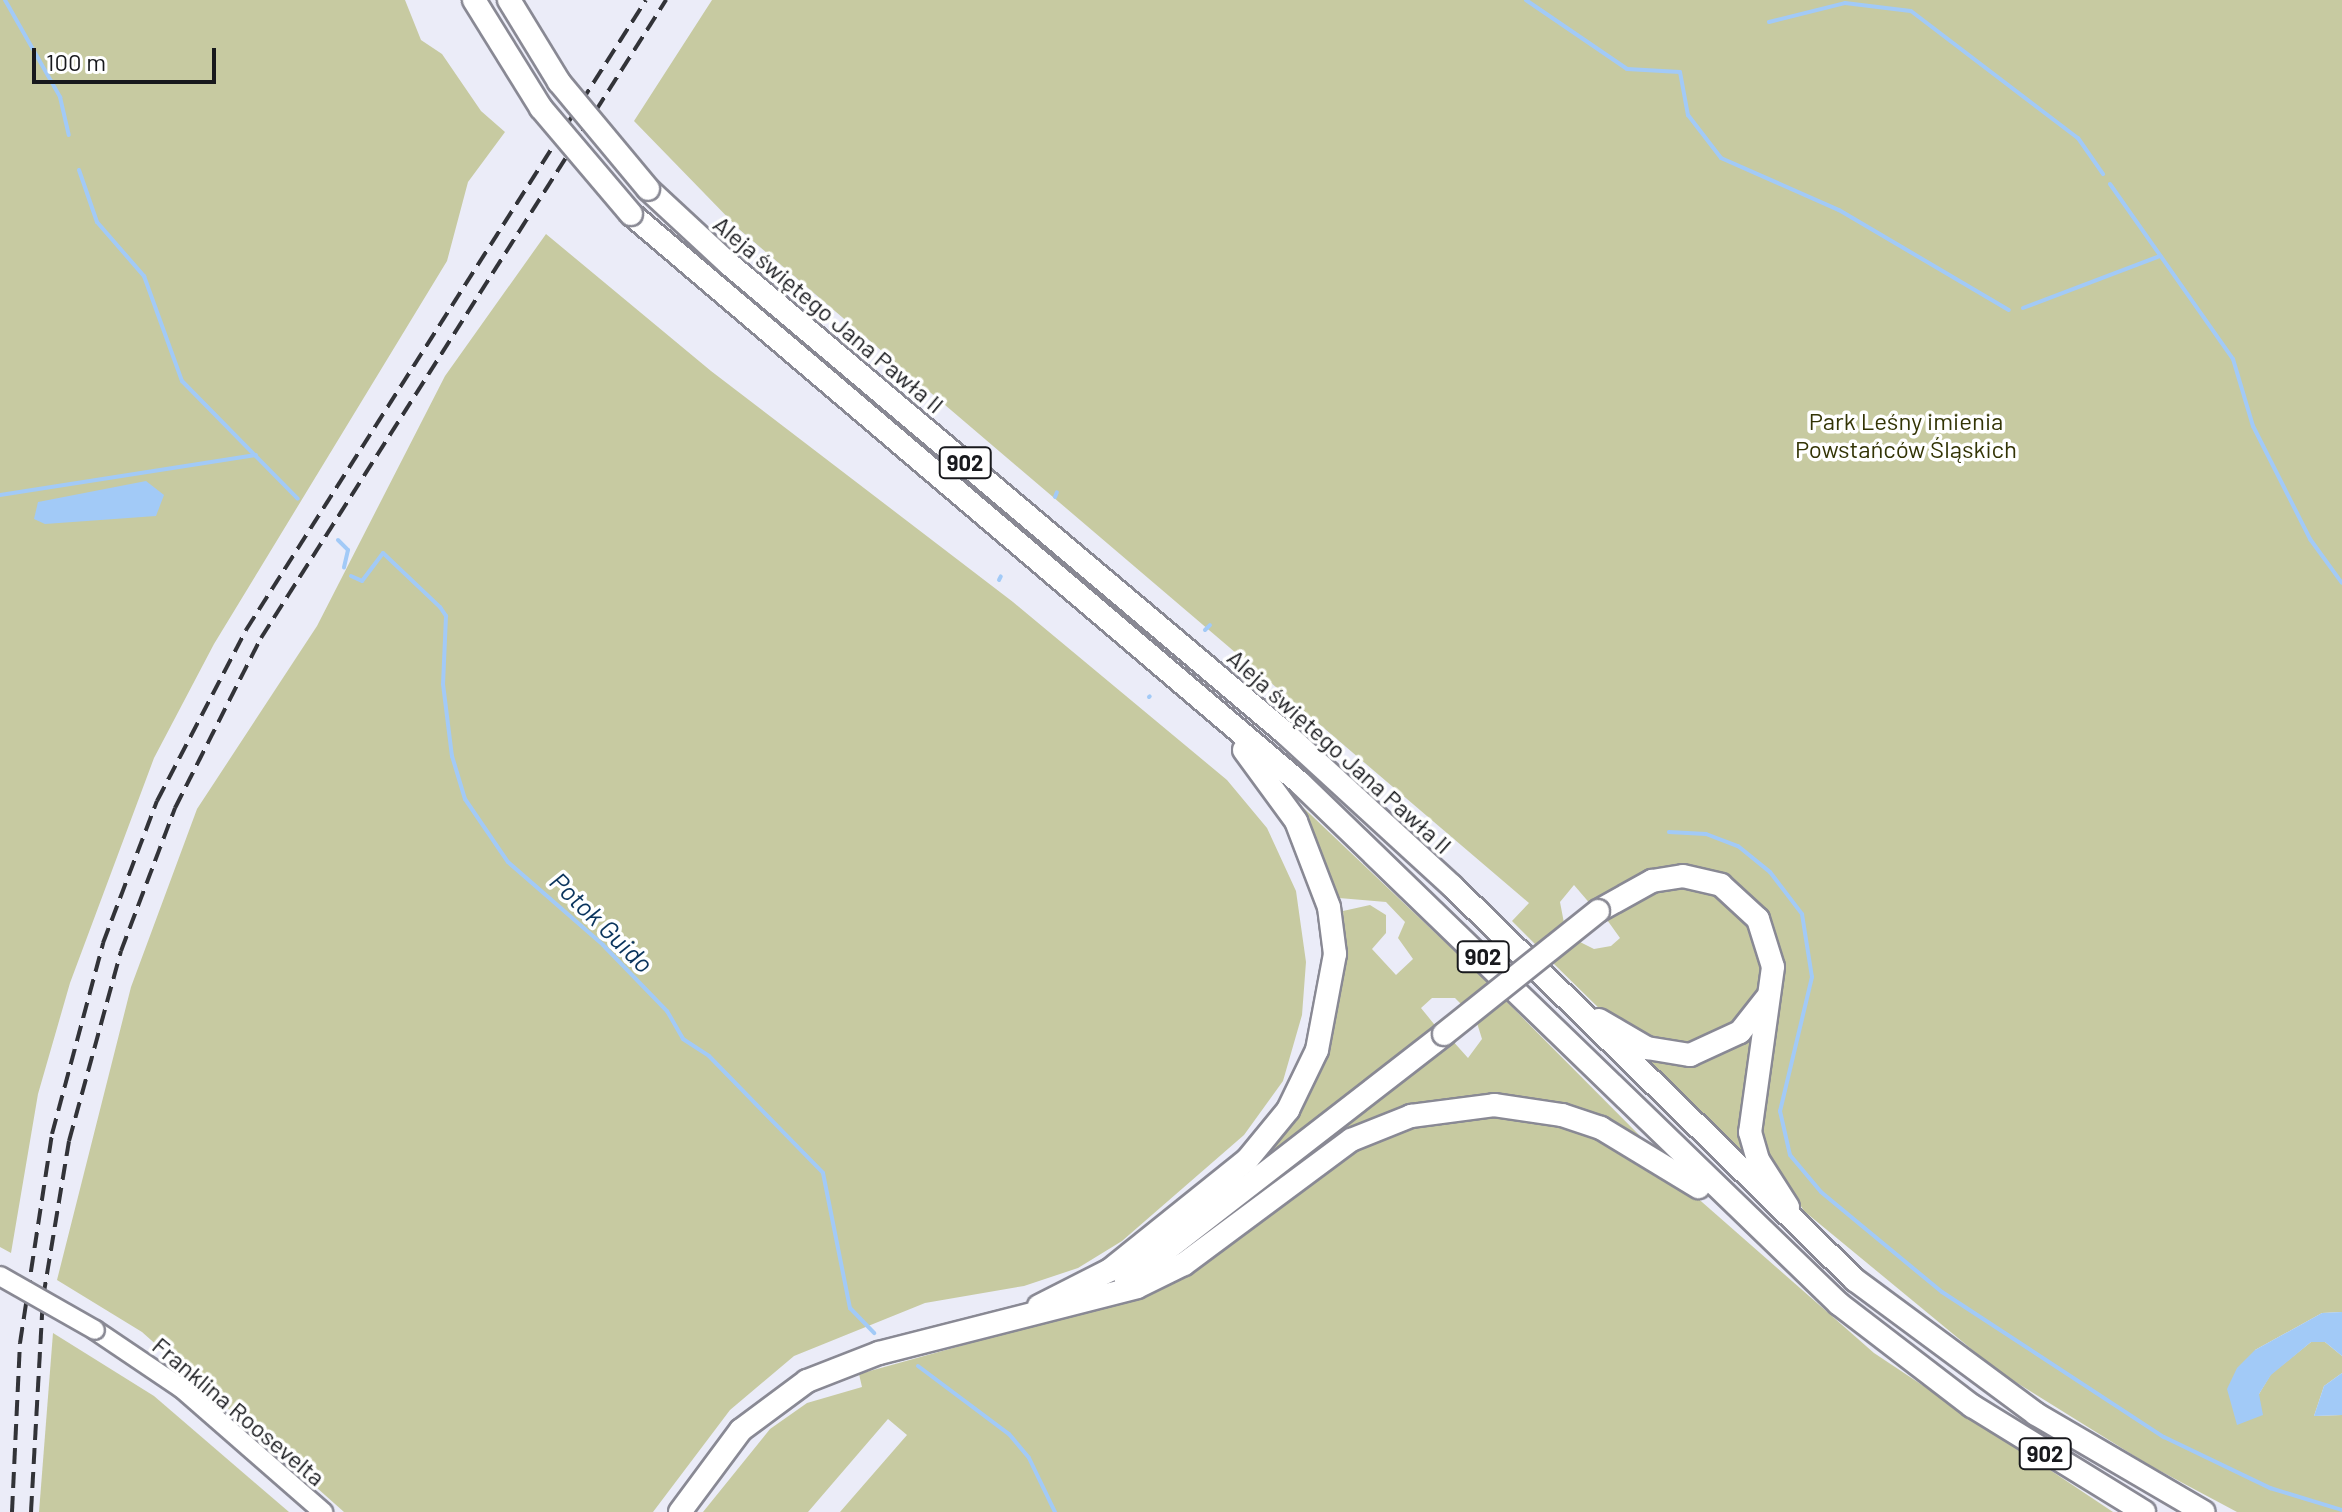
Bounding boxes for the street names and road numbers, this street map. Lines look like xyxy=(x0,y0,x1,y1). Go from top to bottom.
street label: Aleja świętego Jana Pawła II xyxy=(708,209,950,419)
road number: 902 xyxy=(937,445,993,481)
street label: Aleja świętego Jana Pawła II xyxy=(1222,643,1458,859)
road number: 902 xyxy=(1455,939,1511,975)
street label: Franklina Roosevelta xyxy=(147,1331,331,1491)
road number: 902 xyxy=(2017,1436,2073,1472)

